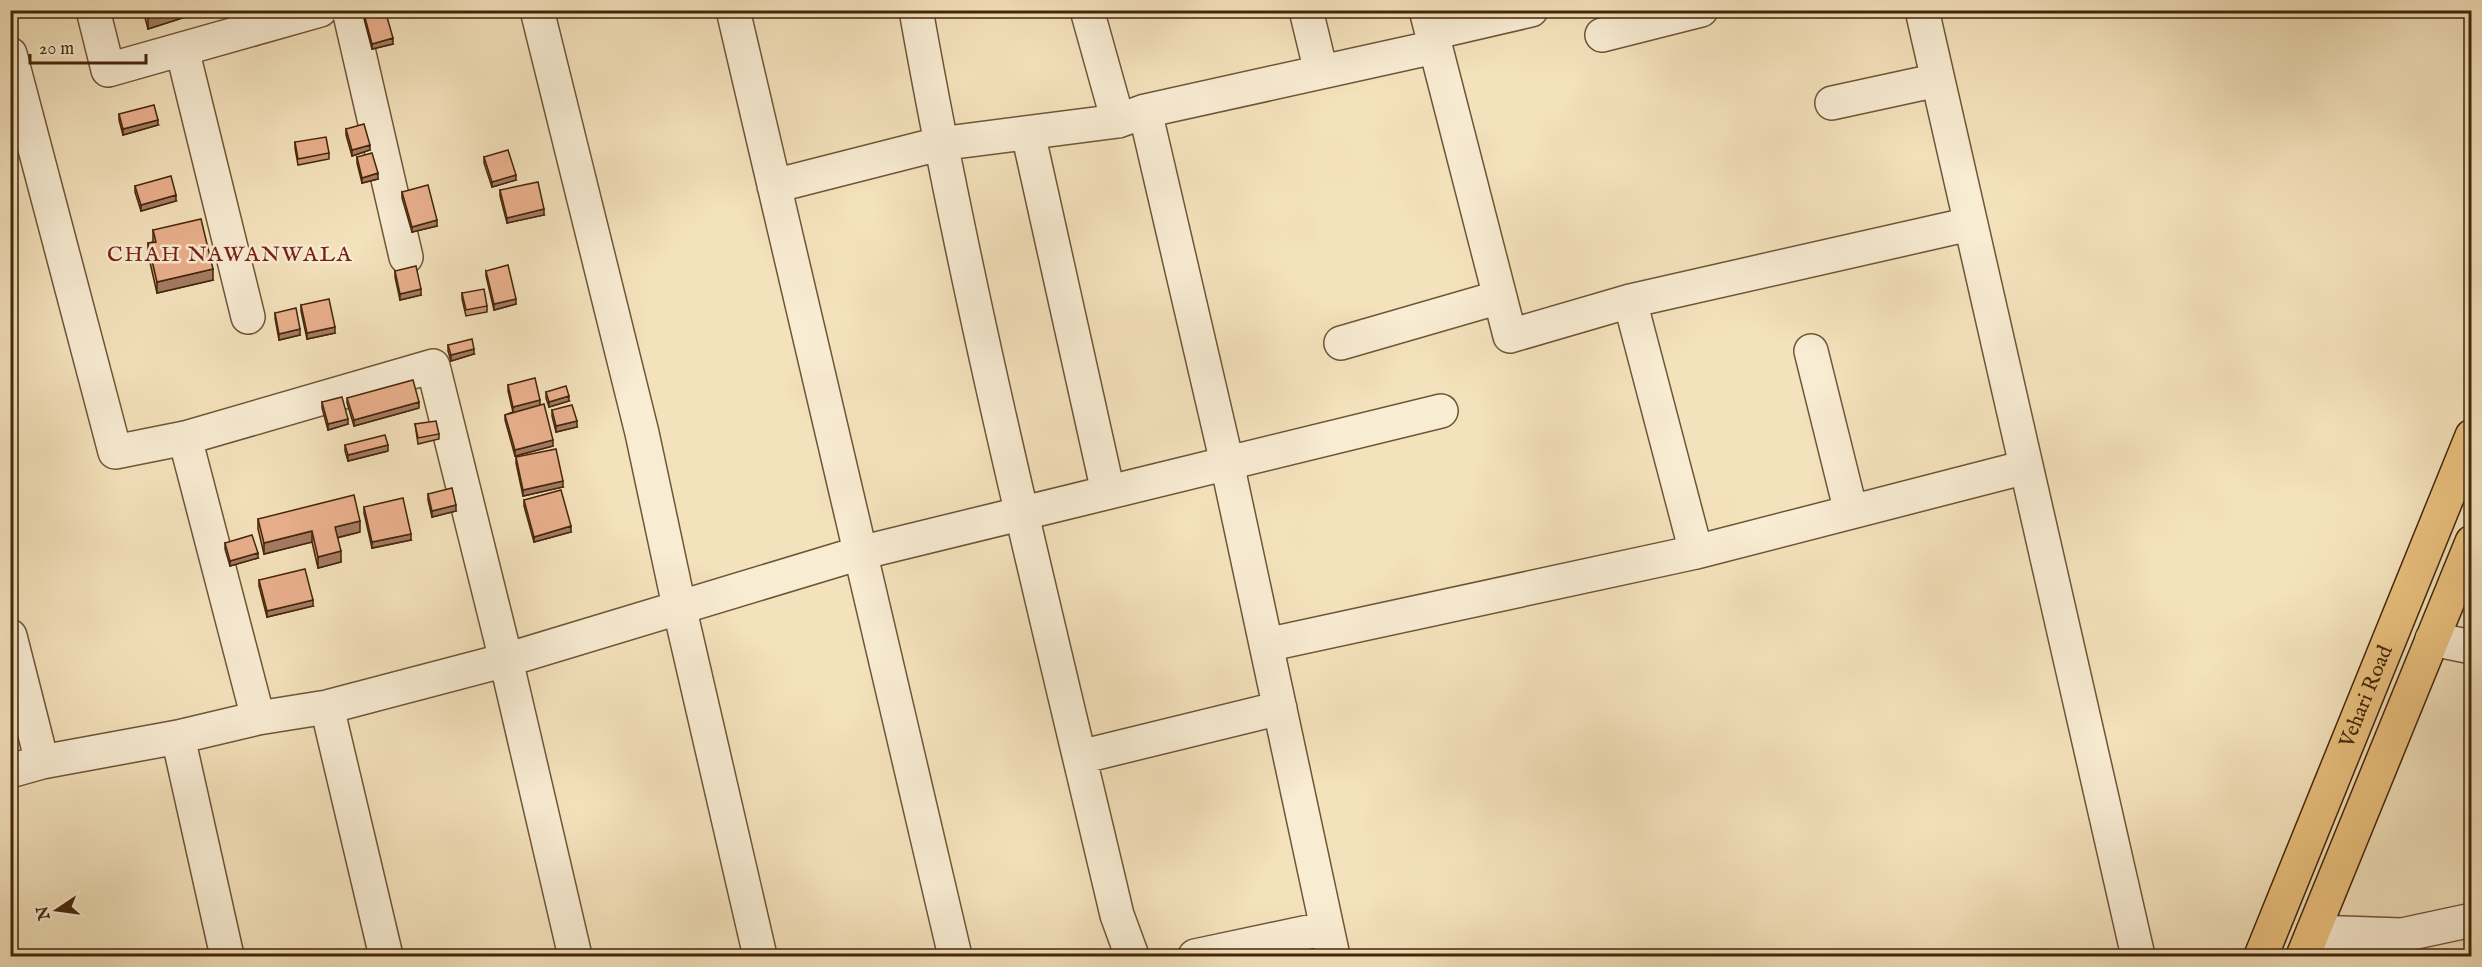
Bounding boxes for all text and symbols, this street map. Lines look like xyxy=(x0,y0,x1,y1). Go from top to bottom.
scale bar xyxy=(30,27,146,65)
text: 20 m xyxy=(39,38,74,61)
district label: CHAH NAWANWALA xyxy=(107,241,353,269)
street label: Vehari Road xyxy=(2333,641,2399,753)
north arrow xyxy=(27,880,87,940)
text: N xyxy=(33,904,56,923)

